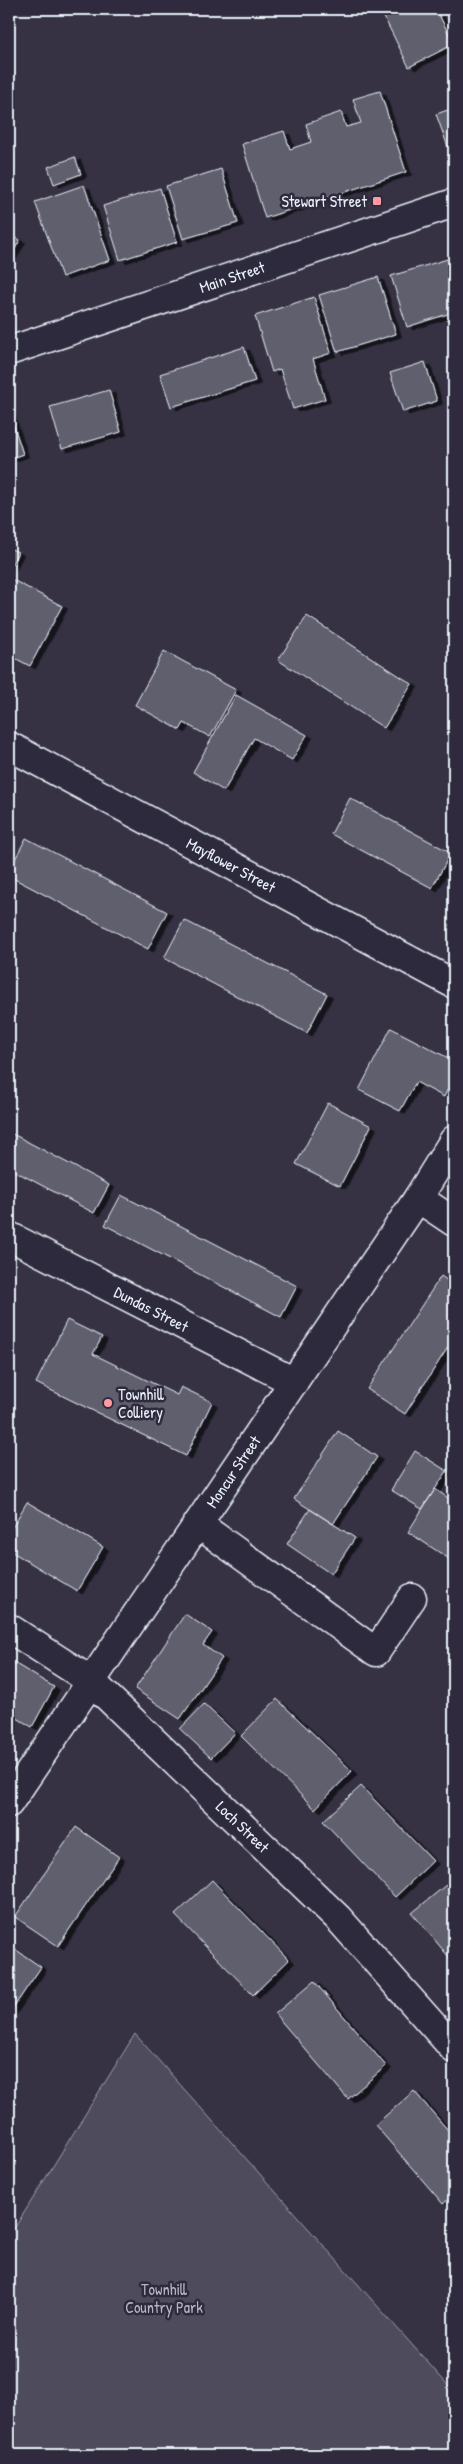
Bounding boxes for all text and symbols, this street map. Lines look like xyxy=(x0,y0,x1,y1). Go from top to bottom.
place label: Stewart Street xyxy=(282,190,367,212)
marker: Stewart Street xyxy=(371,195,383,207)
street label: Main Street xyxy=(196,256,268,298)
street label: Mayflower Street xyxy=(183,832,280,898)
street label: Dundas Street xyxy=(110,1281,193,1337)
place label: Townhill Colliery xyxy=(118,1383,164,1423)
marker: Townhill Colliery xyxy=(102,1397,114,1409)
street label: Moncur Street xyxy=(201,1431,266,1512)
street label: Loch Street xyxy=(211,1796,275,1858)
park label: Townhill Country Park xyxy=(125,2278,203,2318)

